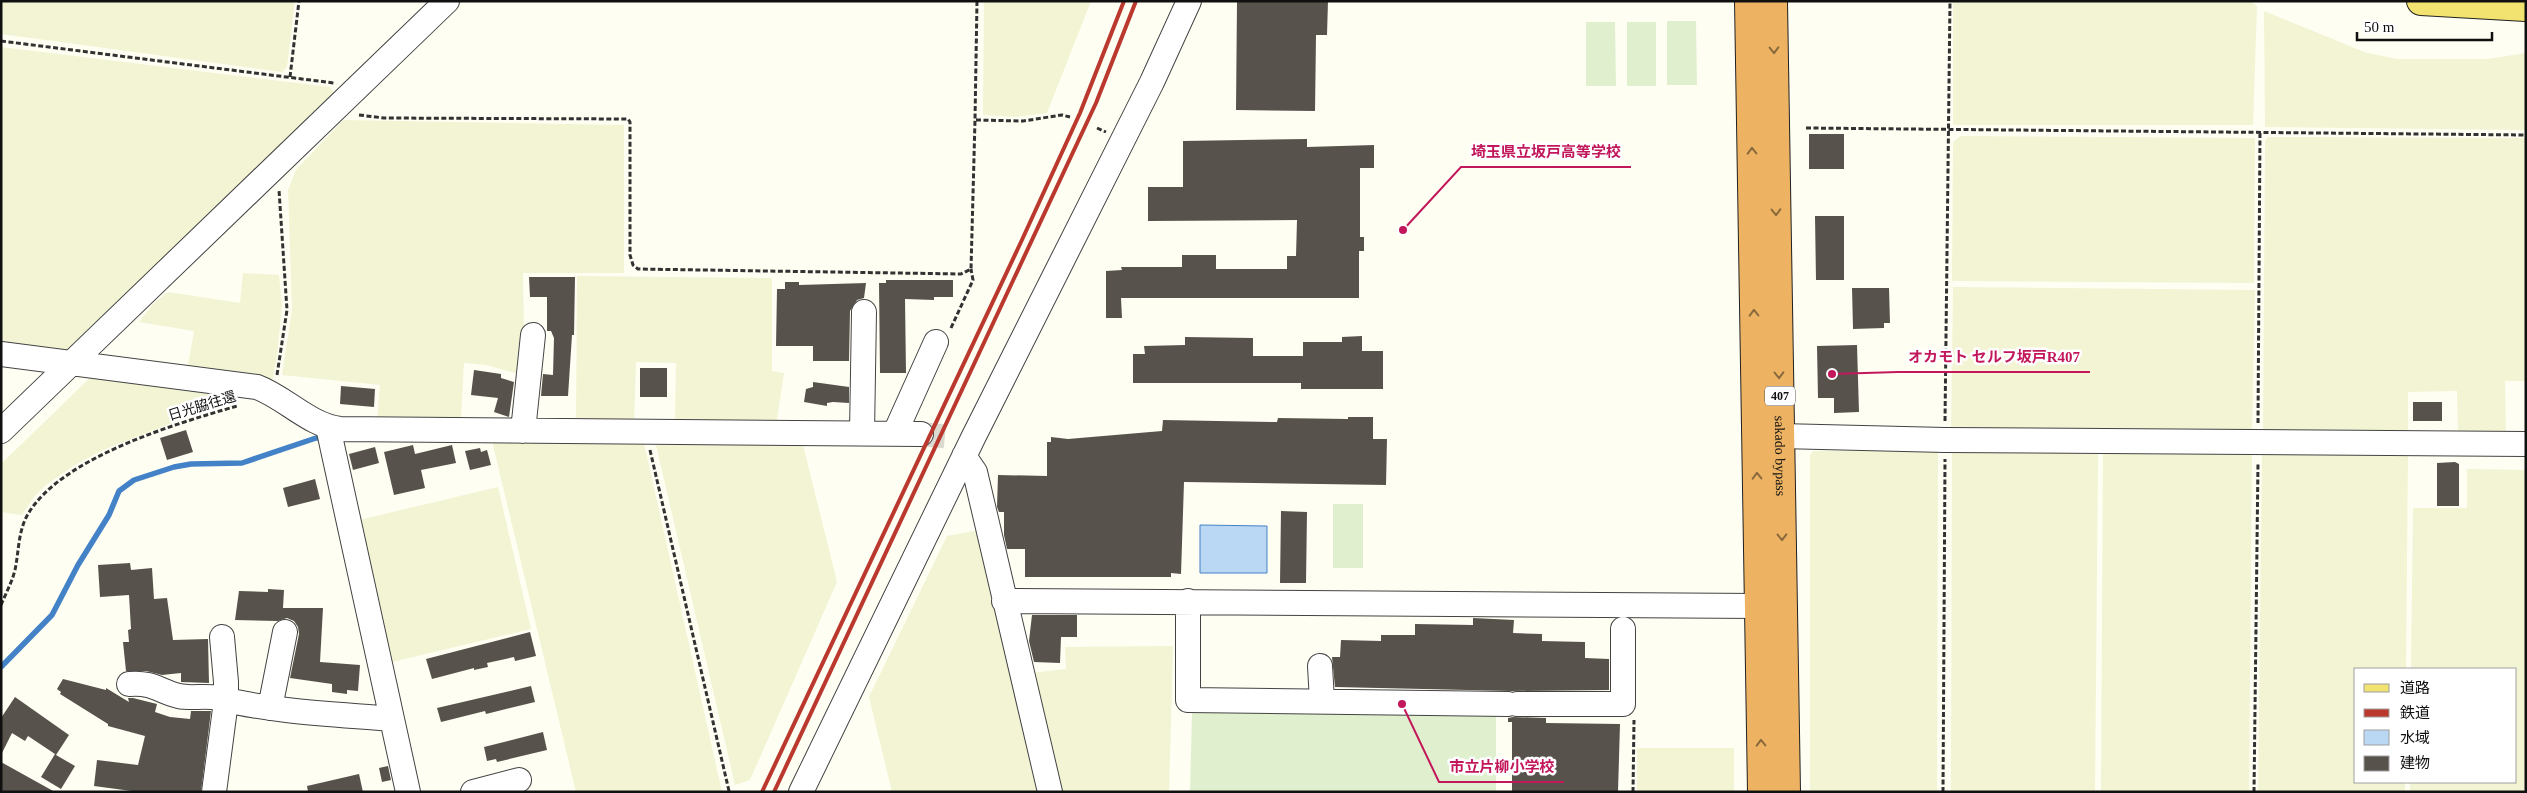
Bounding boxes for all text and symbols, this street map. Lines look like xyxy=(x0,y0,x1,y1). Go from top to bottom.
scale bar xyxy=(2357,10,2492,42)
text: 50 m xyxy=(2364,19,2395,35)
one-way arrow xyxy=(1768,46,1779,54)
callout: 埼玉県立坂戸高等学校 xyxy=(1461,137,1631,167)
text: 埼玉県立坂戸高等学校 xyxy=(1471,144,1621,160)
one-way arrow xyxy=(1746,146,1757,154)
one-way arrow xyxy=(1771,209,1782,217)
one-way arrow xyxy=(1749,309,1759,316)
callout: オカモト セルフ坂戸R407 xyxy=(1898,342,2090,372)
text: オカモト セルフ坂戸R407 xyxy=(1908,349,2081,365)
one-way arrow xyxy=(1774,372,1784,379)
road number: 407 xyxy=(1765,386,1795,406)
street label: 日光脇往還 xyxy=(166,389,238,423)
street label: sakado bypass xyxy=(1772,416,1789,496)
one-way arrow xyxy=(1752,471,1762,479)
one-way arrow xyxy=(1777,534,1787,542)
legend xyxy=(2354,668,2517,783)
text: 道路 xyxy=(2400,680,2430,696)
text: 鉄道 xyxy=(2400,705,2430,721)
text: 水域 xyxy=(2400,730,2430,746)
one-way arrow xyxy=(1756,739,1766,746)
callout: 市立片柳小学校 xyxy=(1439,752,1564,782)
text: 建物 xyxy=(2400,755,2430,771)
text: 市立片柳小学校 xyxy=(1449,759,1555,775)

